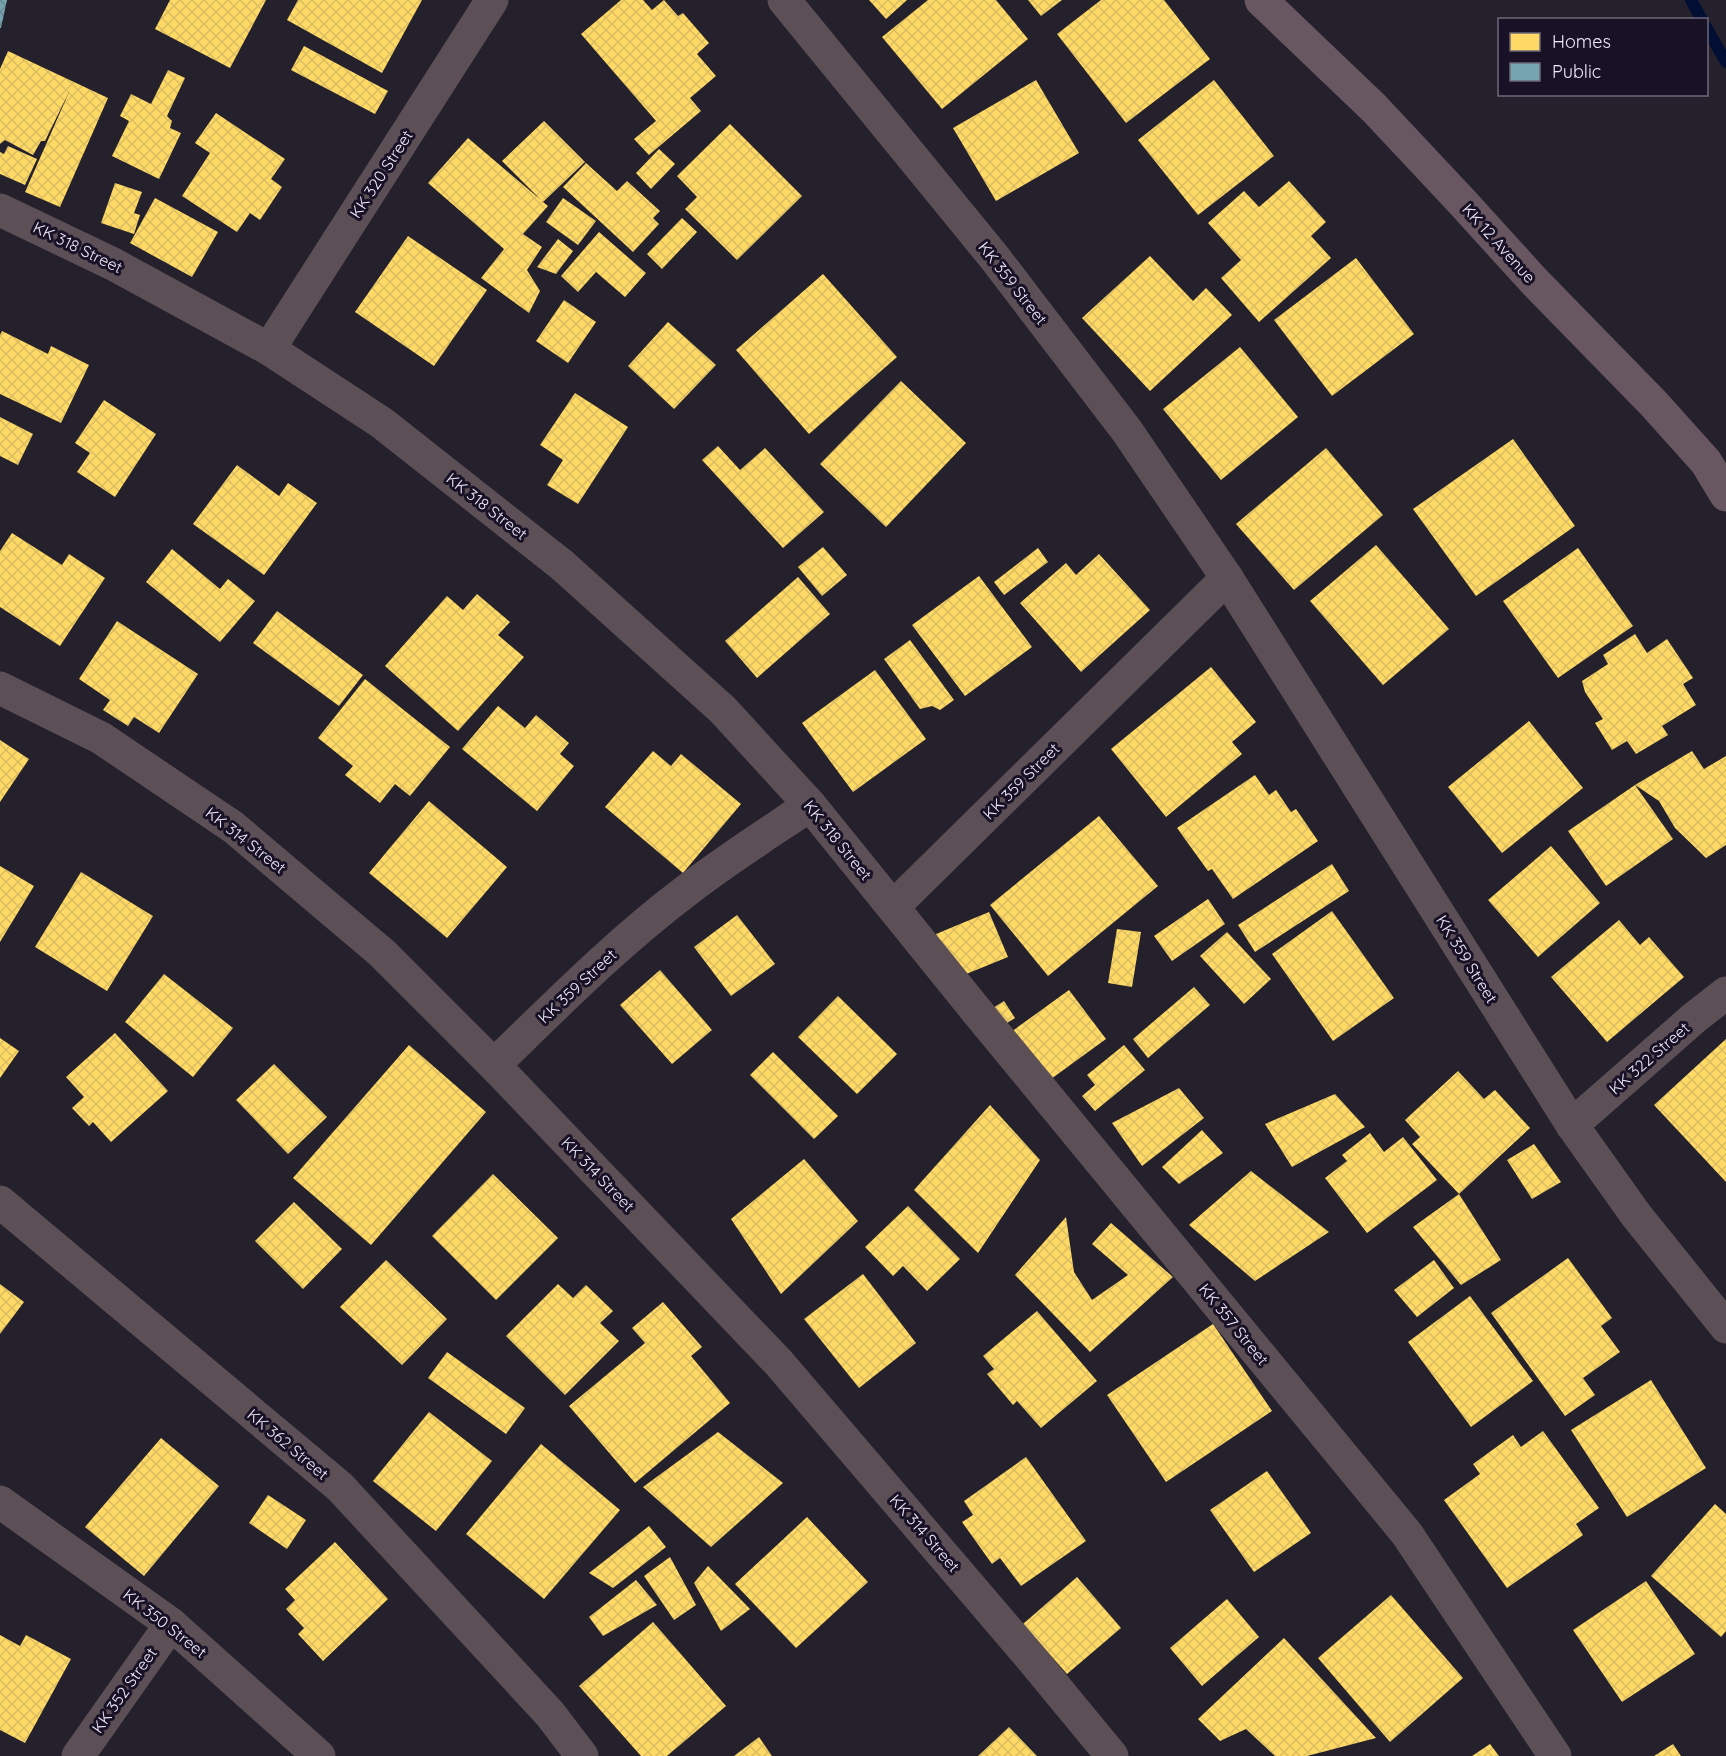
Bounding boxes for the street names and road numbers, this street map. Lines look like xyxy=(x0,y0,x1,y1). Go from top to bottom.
street label: KK 320 Street xyxy=(345,126,417,222)
street label: KK 12 Avenue xyxy=(1458,199,1540,287)
street label: KK 318 Street xyxy=(30,217,126,277)
street label: KK 359 Street xyxy=(974,237,1052,329)
street label: KK 318 Street xyxy=(443,468,531,544)
street label: KK 359 Street xyxy=(979,739,1063,823)
street label: KK 318 Street xyxy=(800,796,876,884)
street label: KK 314 Street xyxy=(202,802,290,878)
street label: KK 359 Street xyxy=(1432,911,1502,1007)
street label: KK 359 Street xyxy=(534,945,620,1027)
street label: KK 322 Street xyxy=(1605,1018,1693,1098)
street label: KK 314 Street xyxy=(557,1132,639,1216)
street label: KK 357 Street xyxy=(1195,1279,1273,1369)
street label: KK 362 Street xyxy=(243,1404,333,1484)
street label: KK 314 Street xyxy=(886,1490,964,1576)
street label: KK 350 Street xyxy=(119,1584,211,1662)
street label: KK 352 Street xyxy=(87,1643,161,1737)

